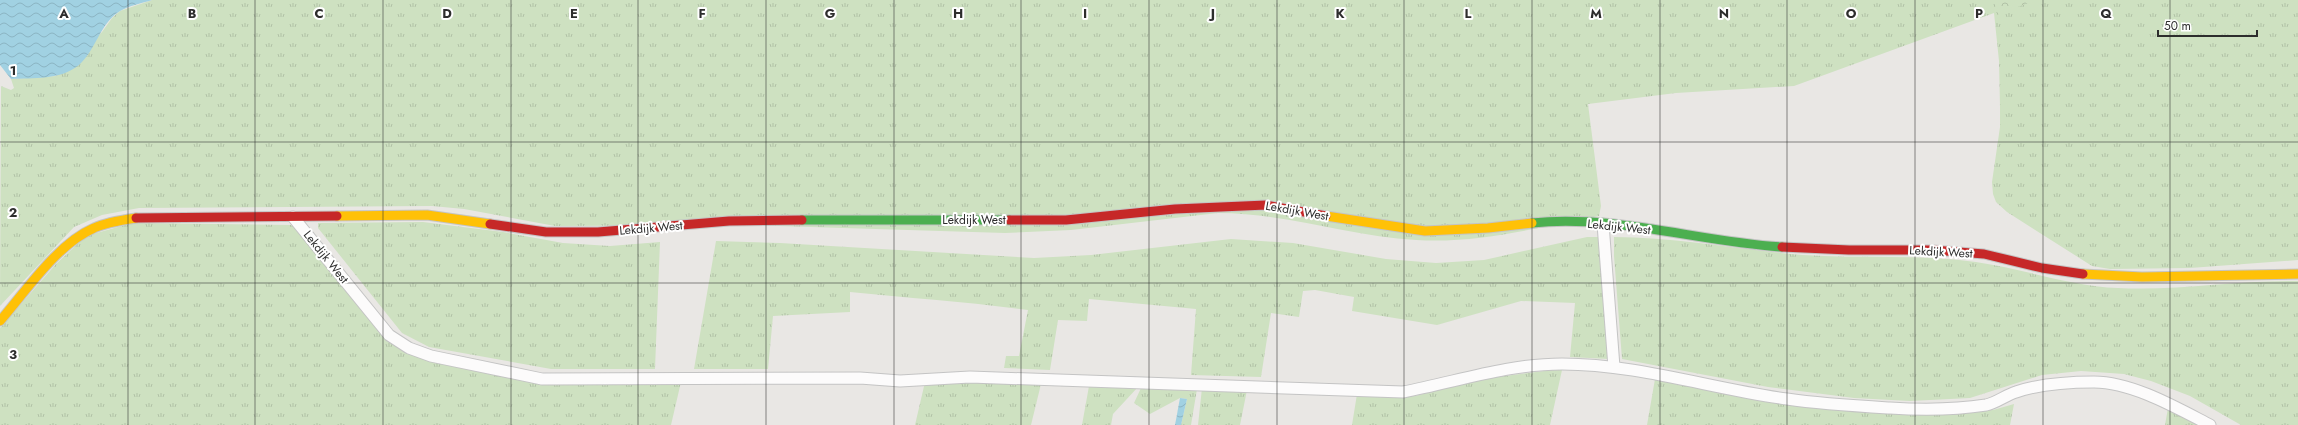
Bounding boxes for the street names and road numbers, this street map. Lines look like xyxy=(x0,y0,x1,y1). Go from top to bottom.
street label: Lekdijk West xyxy=(1264,197,1330,225)
street label: Lekdijk West xyxy=(942,211,1006,229)
street label: Lekdijk West xyxy=(1586,215,1652,239)
street label: Lekdijk West xyxy=(619,216,684,240)
street label: Lekdijk West xyxy=(299,227,353,287)
street label: Lekdijk West xyxy=(1909,241,1973,263)

